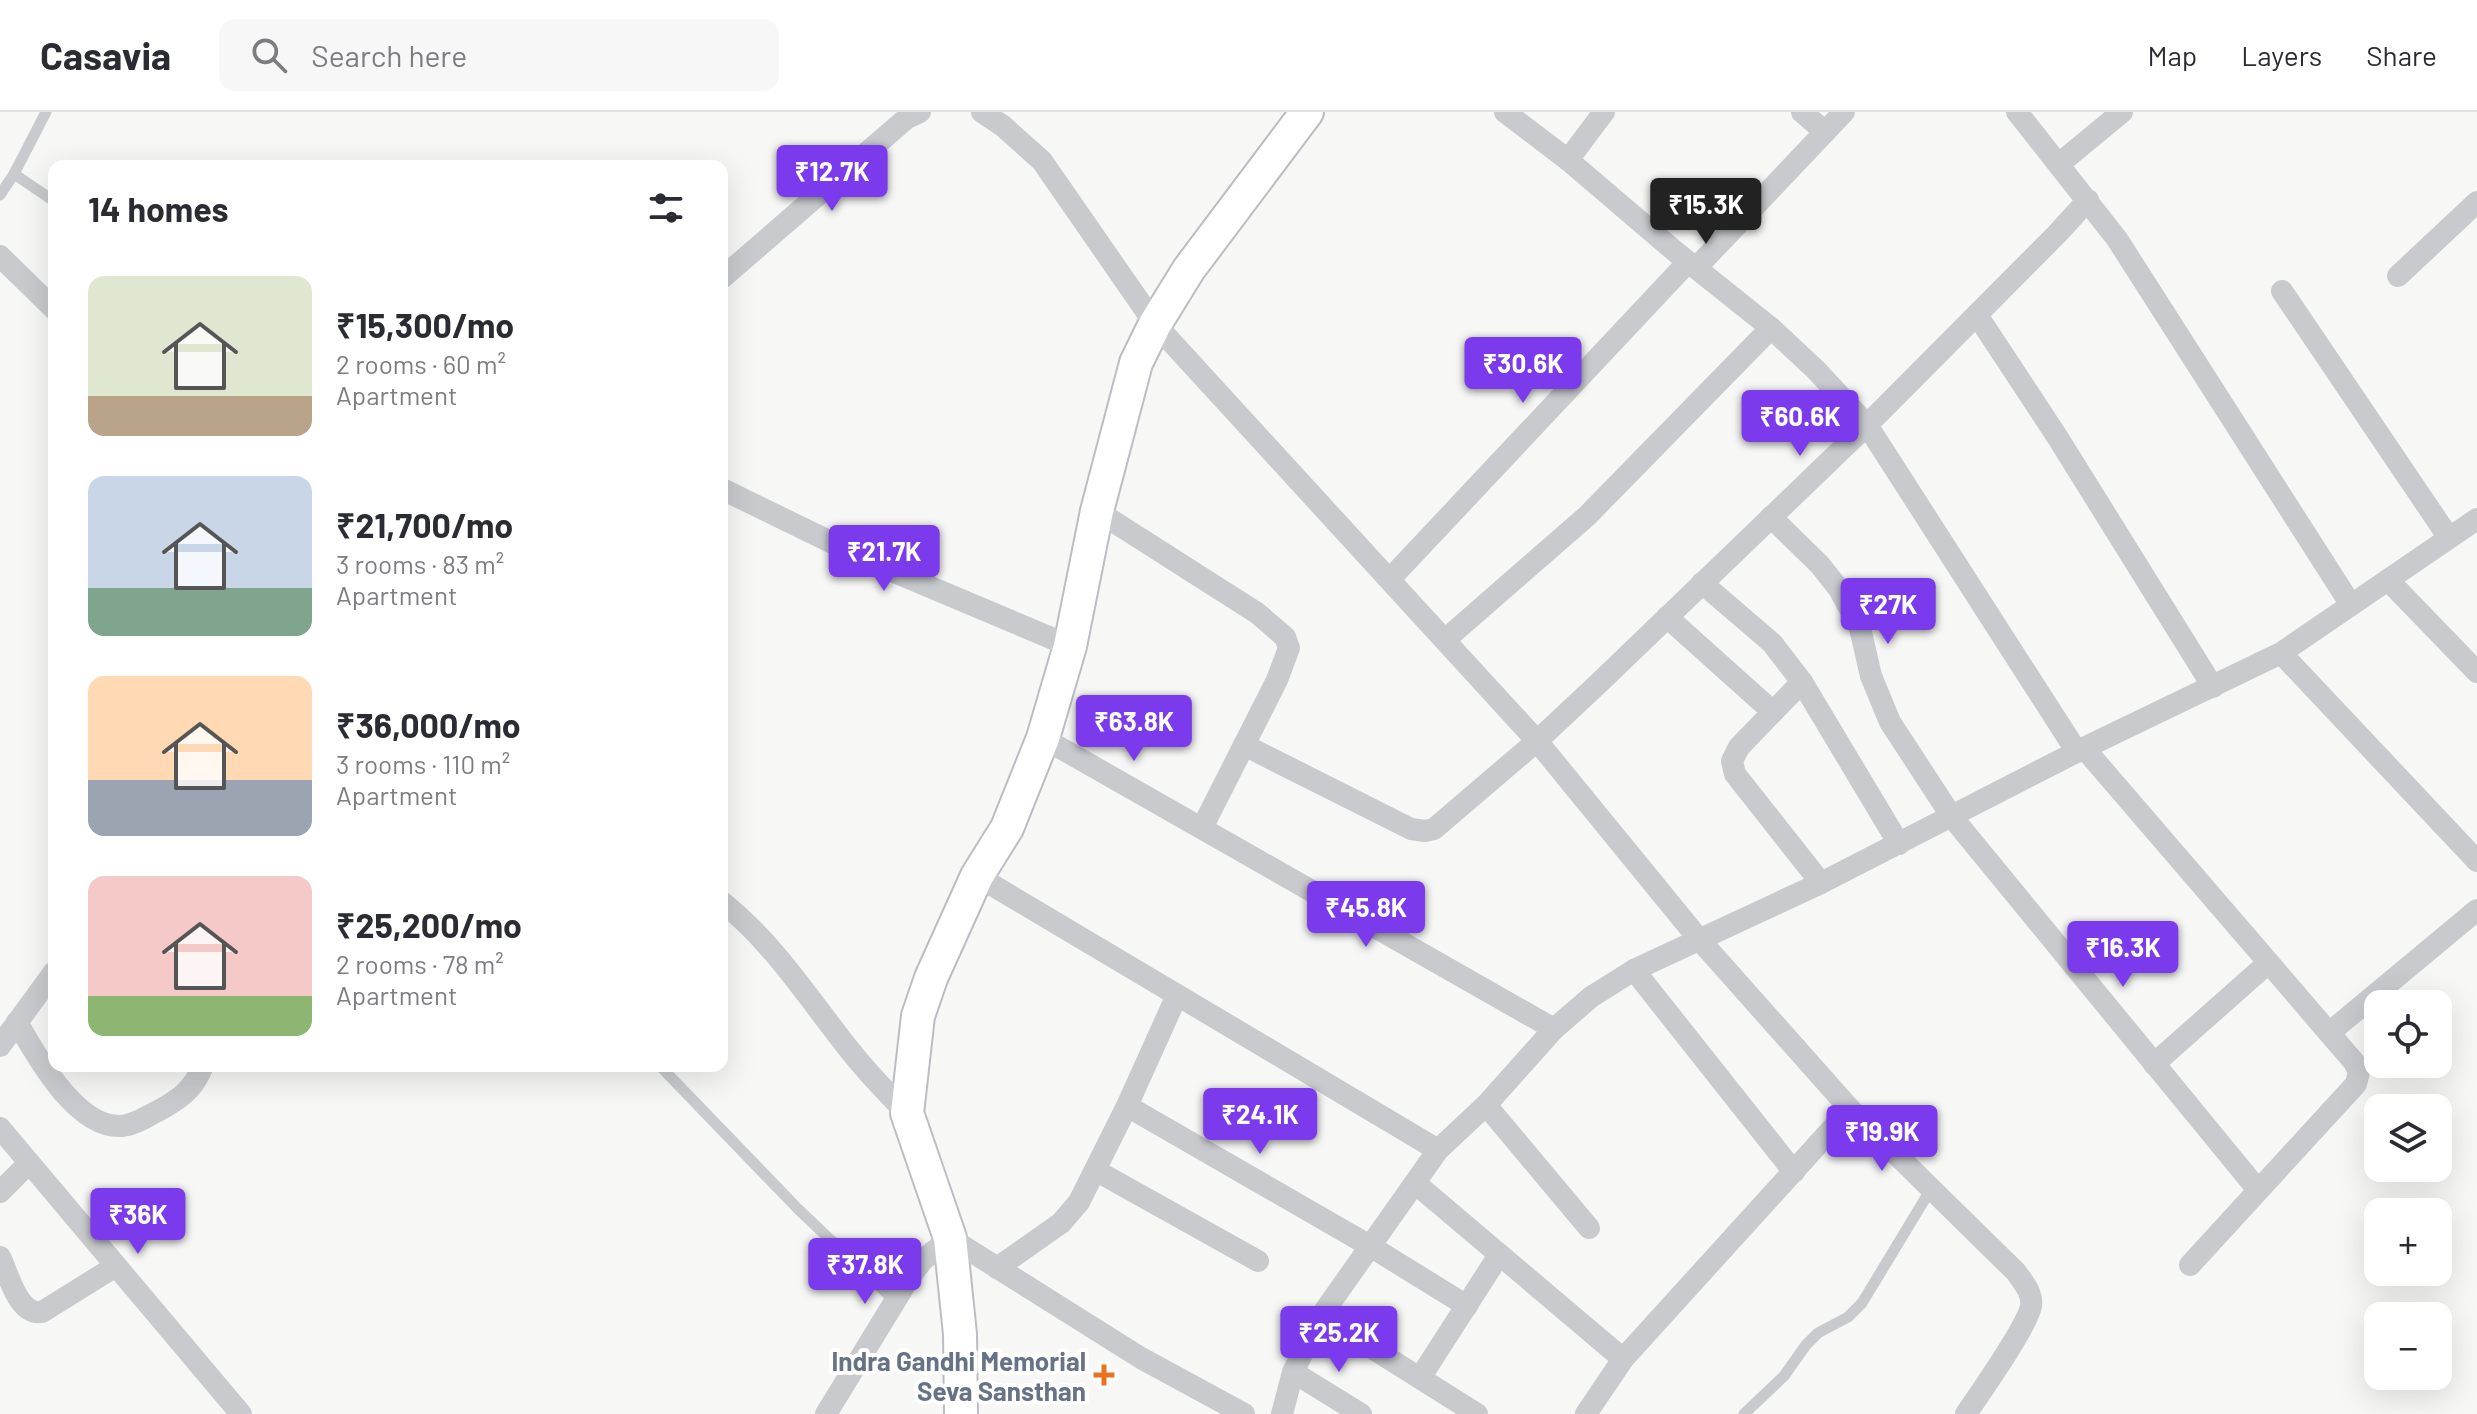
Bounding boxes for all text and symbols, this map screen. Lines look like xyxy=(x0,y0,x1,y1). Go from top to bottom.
search box xyxy=(219,19,779,91)
text: Casavia xyxy=(40,32,171,78)
icon: search xyxy=(247,33,291,77)
text: Search here xyxy=(311,37,467,73)
text: Map xyxy=(2147,38,2197,72)
text: Layers xyxy=(2241,38,2322,72)
text: Share xyxy=(2366,38,2437,72)
pin: ₹12.7K xyxy=(767,145,897,213)
text: ₹12.7K xyxy=(795,155,869,186)
pin: ₹15.3K xyxy=(1641,178,1771,246)
icon: filters xyxy=(644,186,688,230)
text: 14 homes xyxy=(88,188,229,229)
text: ₹15.3K xyxy=(1668,188,1744,219)
text: ₹15,300/mo xyxy=(336,304,514,345)
icon: home xyxy=(152,308,248,404)
pin: ₹30.6K xyxy=(1458,337,1588,405)
text: ₹30.6K xyxy=(1483,347,1564,378)
text: 2 rooms · 60 m² xyxy=(336,348,506,379)
text: Apartment xyxy=(336,379,457,410)
pin: ₹60.6K xyxy=(1735,390,1865,458)
text: ₹60.6K xyxy=(1760,400,1840,431)
text: ₹21,700/mo xyxy=(336,504,513,545)
icon: home xyxy=(152,508,248,604)
pin: ₹21.7K xyxy=(819,525,949,593)
text: ₹21.7K xyxy=(847,535,921,566)
text: 3 rooms · 83 m² xyxy=(336,548,504,579)
pin: ₹27K xyxy=(1841,578,1935,646)
text: Apartment xyxy=(336,579,457,610)
text: ₹27K xyxy=(1859,588,1917,619)
pin: ₹63.8K xyxy=(1069,695,1199,763)
text: ₹36,000/mo xyxy=(336,704,521,745)
text: ₹63.8K xyxy=(1094,705,1174,736)
icon: home xyxy=(152,708,248,804)
text: 3 rooms · 110 m² xyxy=(336,748,510,779)
text: Apartment xyxy=(336,779,457,810)
pin: ₹45.8K xyxy=(1301,881,1431,949)
text: ₹45.8K xyxy=(1325,891,1407,922)
text: ₹25,200/mo xyxy=(336,904,522,945)
icon: home xyxy=(152,908,248,1004)
pin: ₹16.3K xyxy=(2058,921,2188,989)
text: ₹16.3K xyxy=(2085,931,2161,962)
text: 2 rooms · 78 m² xyxy=(336,948,504,979)
text: Apartment xyxy=(336,979,457,1010)
map controls xyxy=(2364,990,2452,1390)
button: locate xyxy=(2364,990,2452,1078)
pin: ₹24.1K xyxy=(1195,1088,1325,1156)
button: layers xyxy=(2364,1094,2452,1182)
text: ₹24.1K xyxy=(1221,1098,1299,1129)
pin: ₹19.9K xyxy=(1817,1105,1947,1173)
text: ₹19.9K xyxy=(1845,1115,1919,1146)
pin: ₹36K xyxy=(91,1188,185,1256)
text: ₹36K xyxy=(108,1198,168,1229)
button: + xyxy=(2364,1198,2452,1286)
pin: ₹37.8K xyxy=(800,1238,930,1306)
text: ₹37.8K xyxy=(826,1248,904,1279)
button: − xyxy=(2364,1302,2452,1390)
pin: ₹25.2K xyxy=(1274,1306,1404,1374)
text: ₹25.2K xyxy=(1298,1316,1380,1347)
place label: Indra Gandhi Memorial Seva Sansthan xyxy=(832,1345,1086,1406)
marker: Indra Gandhi Memorial Seva Sansthan xyxy=(1093,1364,1115,1386)

